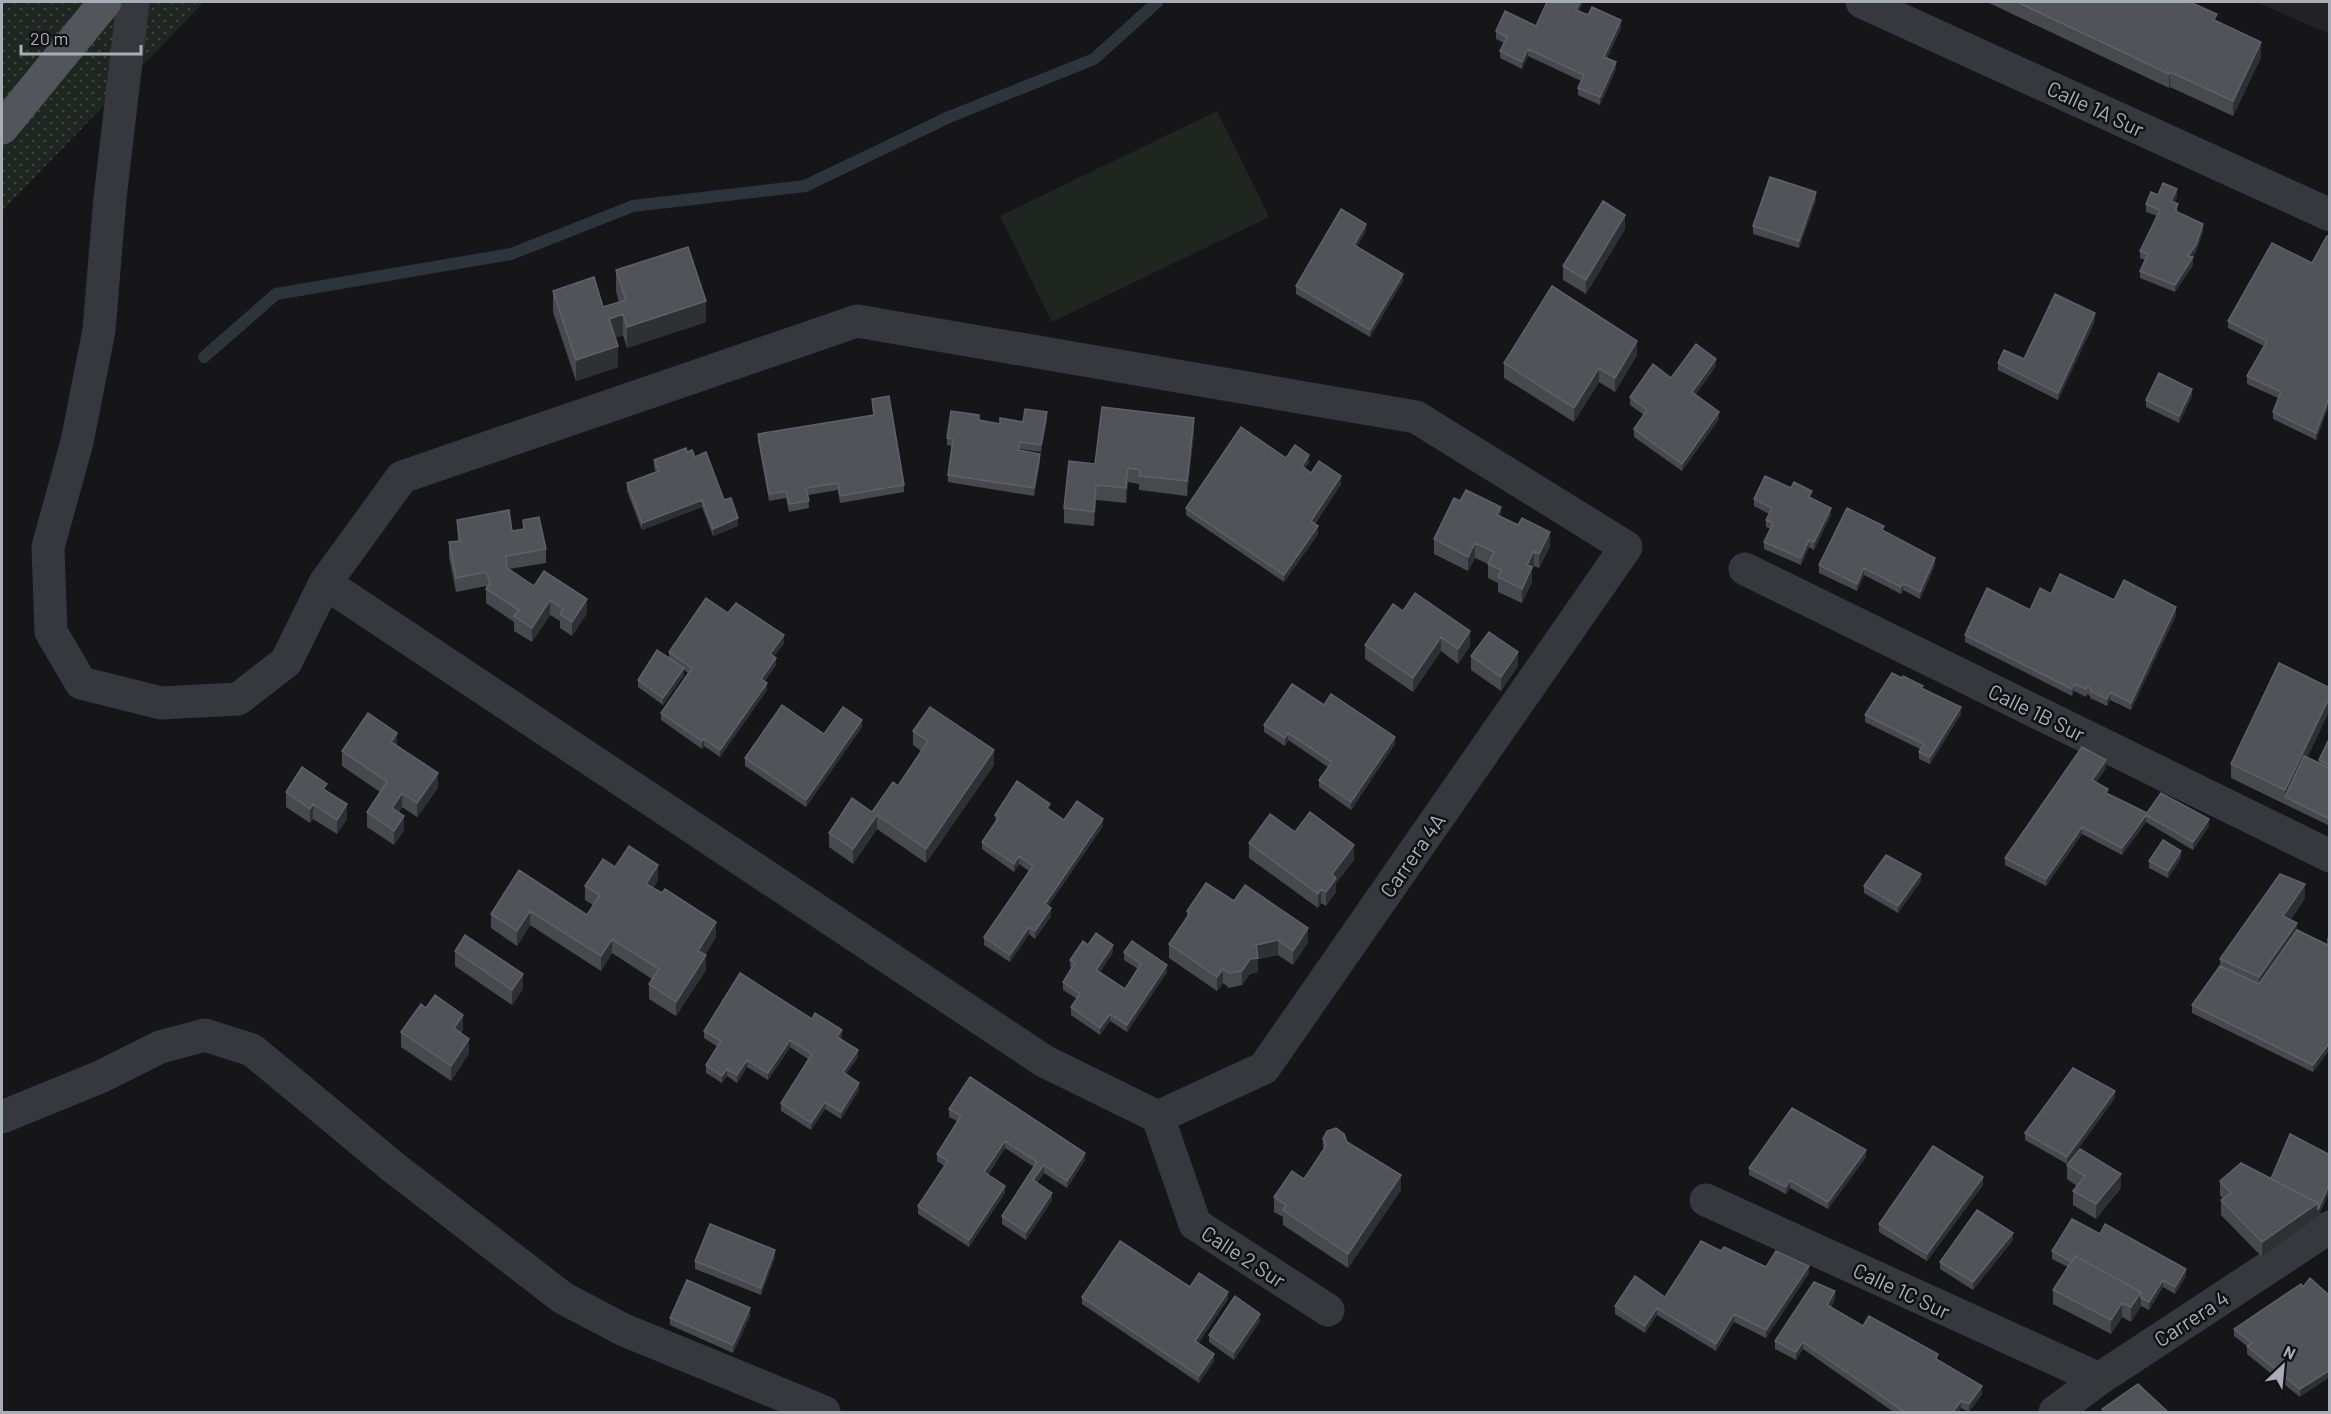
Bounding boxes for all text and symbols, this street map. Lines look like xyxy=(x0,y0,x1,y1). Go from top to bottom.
scale bar xyxy=(21,18,141,56)
text: 20 m xyxy=(30,27,68,49)
street label: Calle 1A Sur xyxy=(2044,75,2149,141)
street label: Calle 1B Sur xyxy=(1985,678,2090,746)
street label: Carrera 4A xyxy=(1374,808,1450,902)
street label: Calle 2 Sur xyxy=(1197,1220,1291,1293)
street label: Calle 1C Sur xyxy=(1850,1257,1955,1323)
street label: Carrera 4 xyxy=(2149,1285,2233,1351)
north arrow xyxy=(2253,1336,2313,1396)
text: N xyxy=(2281,1341,2299,1363)

